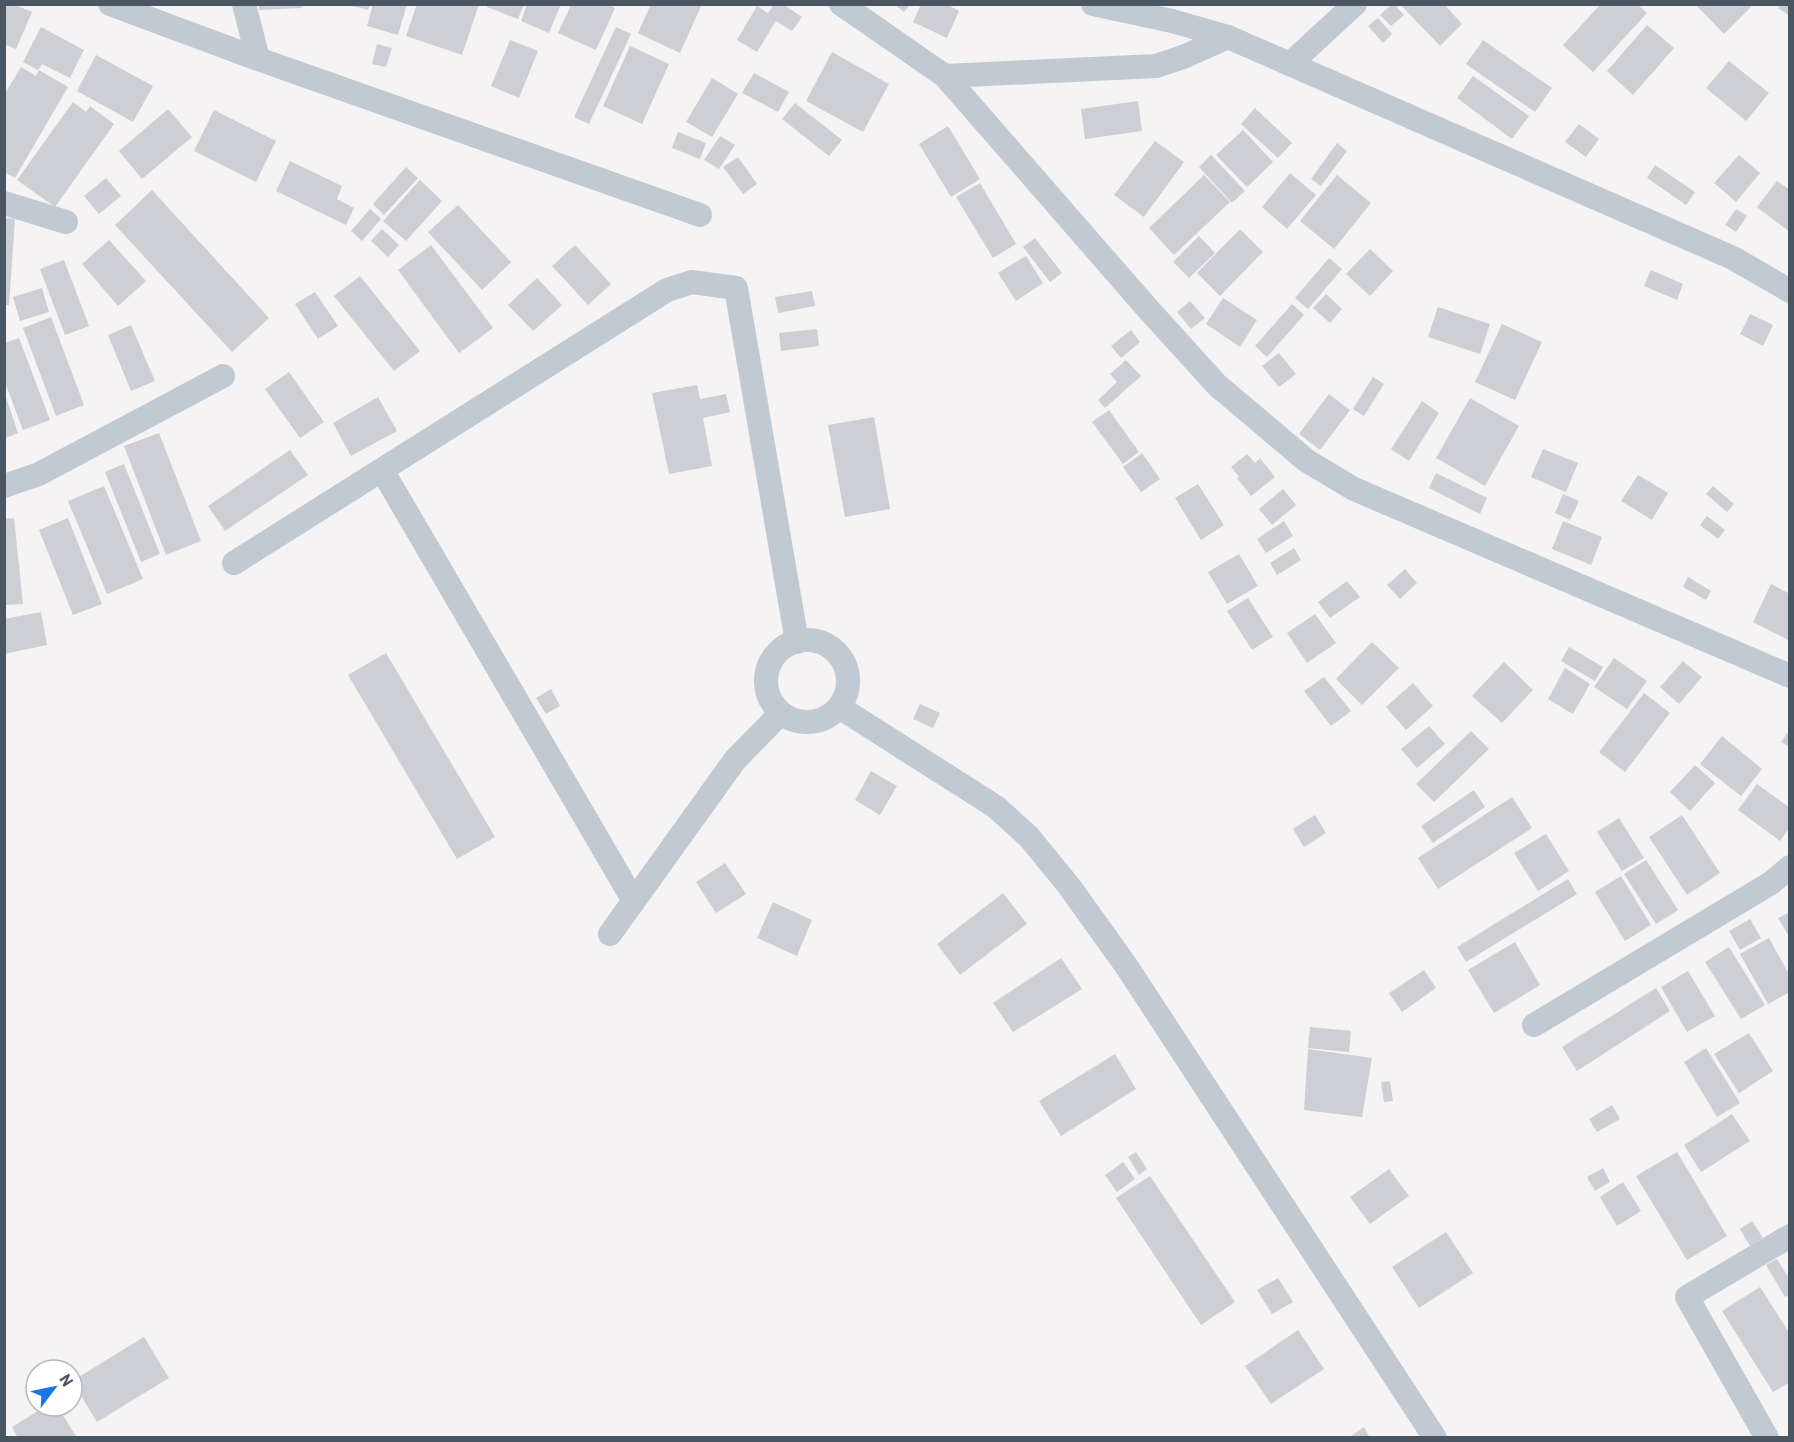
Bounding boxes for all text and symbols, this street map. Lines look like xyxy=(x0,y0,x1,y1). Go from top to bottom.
north arrow xyxy=(24,1358,84,1418)
text: N xyxy=(56,1370,78,1389)

